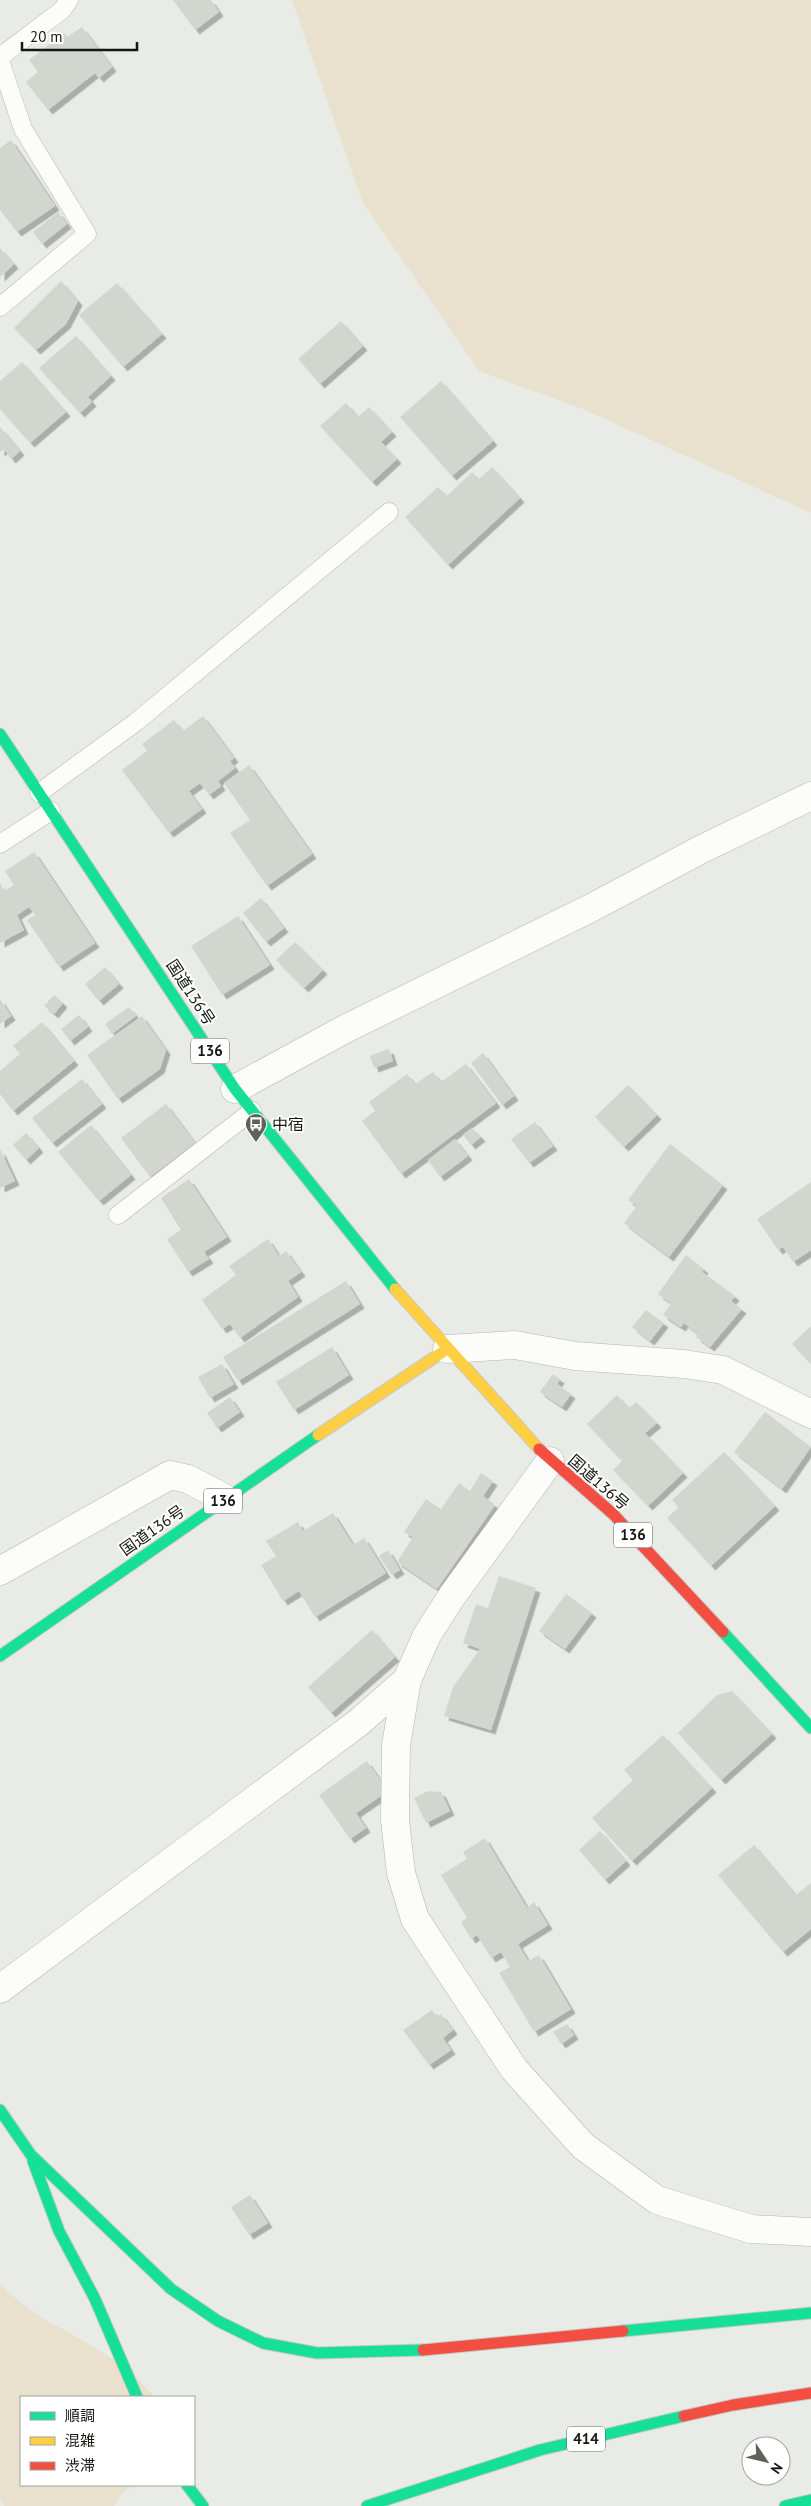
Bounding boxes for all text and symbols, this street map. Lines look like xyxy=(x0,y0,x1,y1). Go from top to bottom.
scale bar xyxy=(22,20,138,52)
text: 20 m xyxy=(30,27,63,46)
street label: 国道136号 xyxy=(162,955,220,1029)
road number: 136 xyxy=(191,1038,229,1064)
bus stop icon: 中宿 xyxy=(244,1112,268,1143)
place label: 中宿 xyxy=(272,1114,304,1134)
street label: 国道136号 xyxy=(564,1450,634,1514)
road number: 136 xyxy=(204,1488,242,1514)
street label: 国道136号 xyxy=(116,1501,188,1559)
road number: 136 xyxy=(614,1522,652,1548)
legend xyxy=(20,2396,195,2486)
text: 順調 xyxy=(65,2406,95,2425)
road number: 414 xyxy=(567,2426,605,2452)
text: 混雑 xyxy=(65,2431,95,2450)
north arrow xyxy=(741,2436,791,2486)
text: 渋滞 xyxy=(65,2456,95,2475)
text: N xyxy=(767,2460,787,2477)

